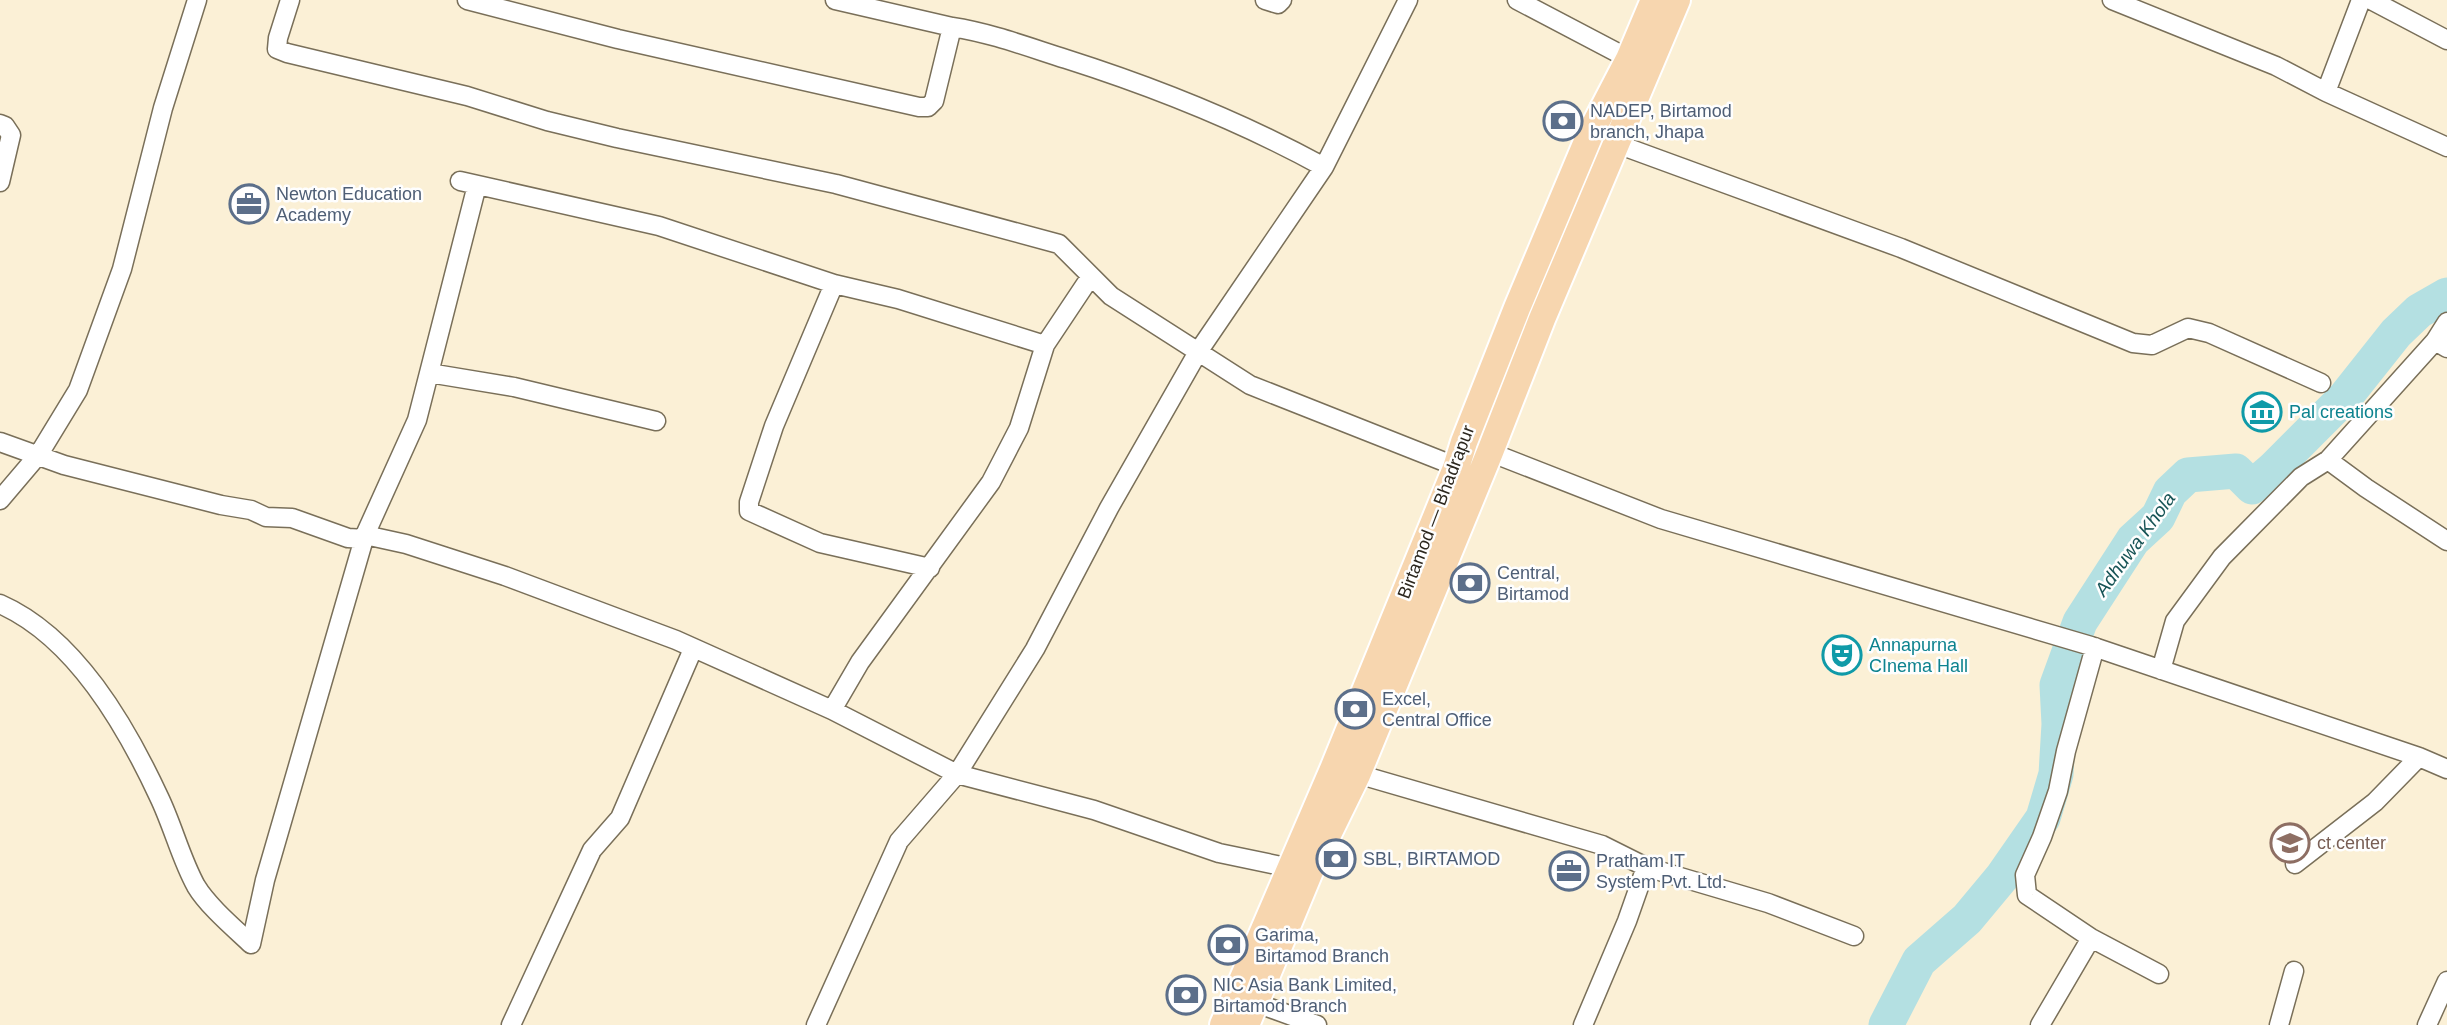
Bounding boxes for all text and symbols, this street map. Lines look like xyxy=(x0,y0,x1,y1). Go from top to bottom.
bank icon: NADEP, Birtamod branch, Jhapa xyxy=(1542,100,1584,142)
place label: NADEP, Birtamod branch, Jhapa xyxy=(1590,101,1732,142)
office icon: Newton Education Academy xyxy=(228,183,270,225)
place label: Newton Education Academy xyxy=(276,184,422,225)
museum icon: Pal creations xyxy=(2241,391,2283,433)
place label: Pal creations xyxy=(2289,402,2393,422)
street label: Birtamod — Bhadrapur xyxy=(1394,422,1478,602)
water label: Adhuwa Khola xyxy=(2090,488,2180,601)
bank icon: Central, Birtamod xyxy=(1449,562,1491,604)
place label: Central, Birtamod xyxy=(1497,563,1569,604)
theatre icon: Annapurna CInema Hall xyxy=(1821,634,1863,676)
place label: Annapurna CInema Hall xyxy=(1869,635,1968,676)
bank icon: Excel, Central Office xyxy=(1334,688,1376,730)
place label: Excel, Central Office xyxy=(1382,689,1492,730)
school or university icon: ct center xyxy=(2269,822,2311,864)
place label: ct center xyxy=(2317,833,2386,853)
bank icon: SBL, BIRTAMOD xyxy=(1315,838,1357,880)
place label: SBL, BIRTAMOD xyxy=(1363,849,1500,869)
office icon: Pratham IT System Pvt. Ltd. xyxy=(1548,850,1590,892)
place label: Pratham IT System Pvt. Ltd. xyxy=(1596,851,1727,892)
bank icon: Garima, Birtamod Branch xyxy=(1207,924,1249,966)
place label: Garima, Birtamod Branch xyxy=(1255,925,1389,966)
bank icon: NIC Asia Bank Limited, Birtamod Branch xyxy=(1165,974,1207,1016)
place label: NIC Asia Bank Limited, Birtamod Branch xyxy=(1213,975,1397,1016)

